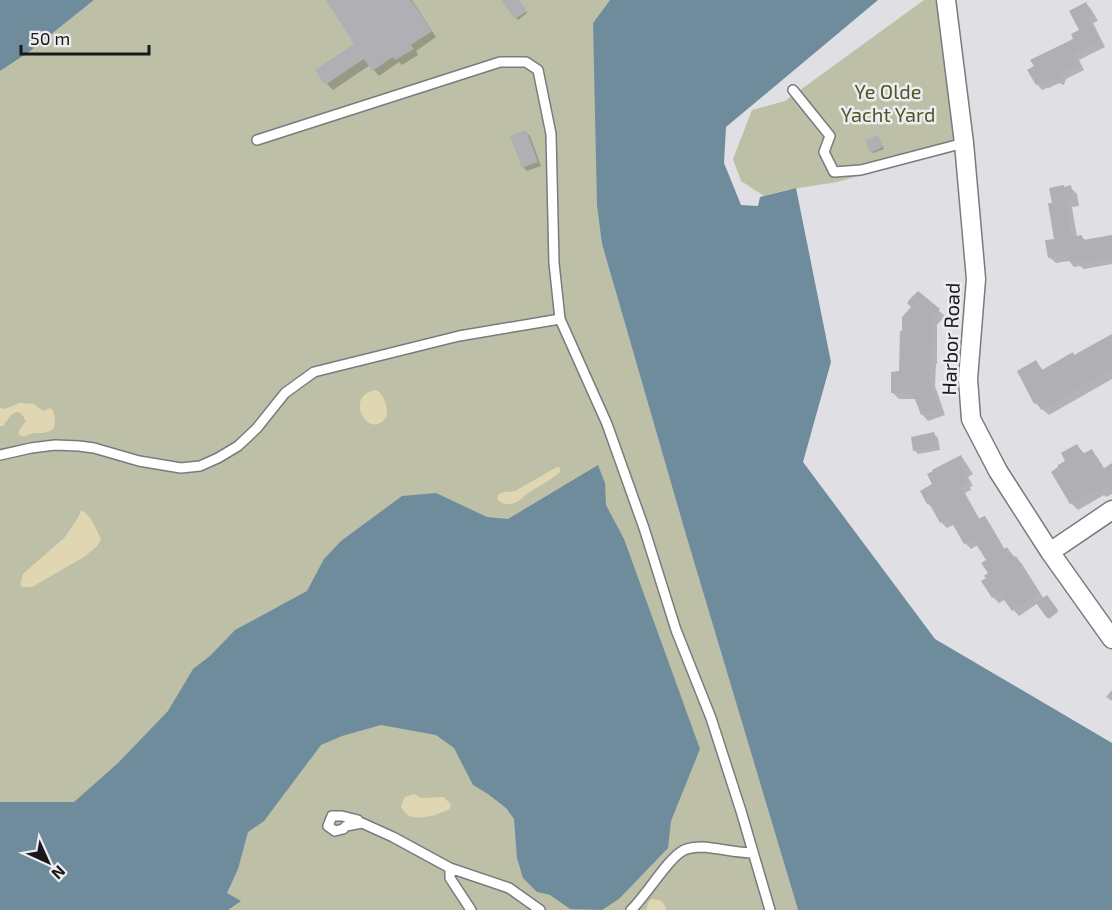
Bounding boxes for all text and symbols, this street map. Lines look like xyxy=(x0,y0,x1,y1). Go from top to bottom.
scale bar xyxy=(21,18,148,56)
text: 50 m xyxy=(30,27,70,49)
park label: Ye Olde Yacht Yard xyxy=(841,79,935,126)
street label: Harbor Road xyxy=(936,282,964,396)
north arrow xyxy=(18,832,78,892)
text: N xyxy=(48,862,70,884)

